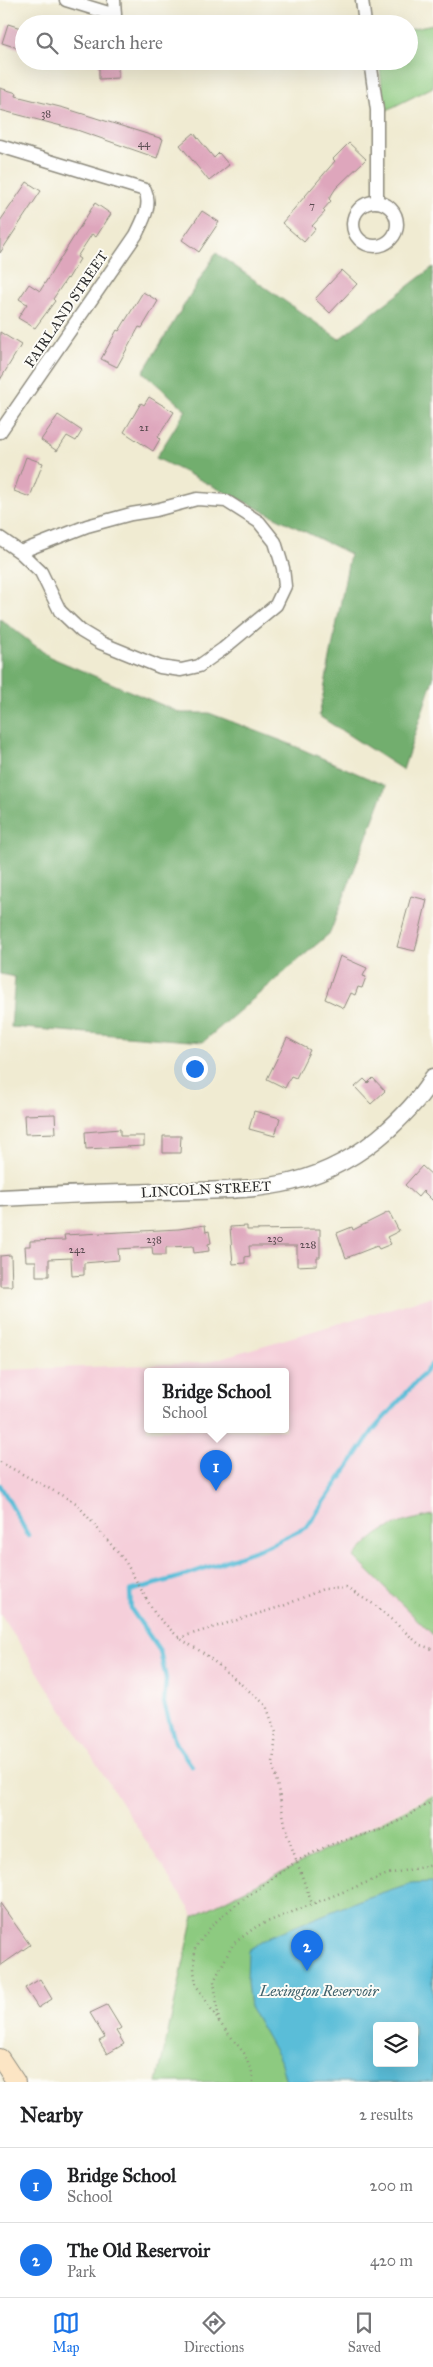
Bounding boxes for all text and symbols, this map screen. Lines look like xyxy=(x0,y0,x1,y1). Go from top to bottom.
search box xyxy=(15,15,418,70)
icon: search xyxy=(33,29,61,57)
text: Search here xyxy=(73,31,163,54)
house number: 38 xyxy=(41,107,51,120)
house number: 44 xyxy=(138,137,151,150)
house number: 7 xyxy=(309,199,315,212)
street label: FAIRLAND STREET xyxy=(21,247,112,371)
house number: 21 xyxy=(139,421,149,434)
your location xyxy=(182,1056,208,1082)
street label: LINCOLN STREET xyxy=(140,1178,272,1201)
house number: 230 xyxy=(267,1232,283,1245)
house number: 238 xyxy=(146,1233,162,1246)
house number: 228 xyxy=(300,1238,316,1251)
house number: 242 xyxy=(69,1243,86,1256)
popup xyxy=(144,1368,289,1433)
text: Bridge School xyxy=(162,1380,271,1403)
text: School xyxy=(162,1403,207,1422)
pin: 1 xyxy=(200,1450,232,1491)
pin: 2 xyxy=(291,1930,323,1971)
water label: Lexington Reservoir xyxy=(258,1982,379,2000)
map controls xyxy=(373,2022,418,2067)
button: layers xyxy=(373,2022,418,2067)
text: Nearby xyxy=(20,2102,83,2128)
text: 2 results xyxy=(359,2105,413,2124)
text: Bridge School xyxy=(67,2164,176,2187)
text: 1 xyxy=(33,2176,39,2195)
text: 200 m xyxy=(370,2176,413,2195)
text: School xyxy=(67,2187,112,2206)
text: The Old Reservoir xyxy=(67,2239,210,2262)
text: 2 xyxy=(32,2251,40,2270)
text: 420 m xyxy=(370,2251,413,2270)
text: Park xyxy=(67,2262,96,2281)
tab: Map xyxy=(52,2309,80,2356)
tab: Directions xyxy=(184,2309,244,2356)
tab: Saved xyxy=(348,2309,381,2356)

